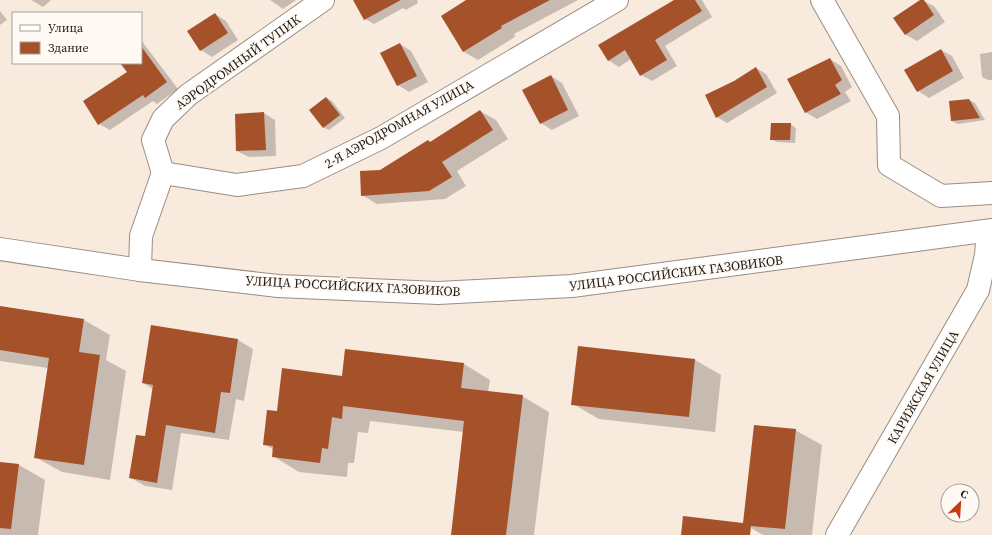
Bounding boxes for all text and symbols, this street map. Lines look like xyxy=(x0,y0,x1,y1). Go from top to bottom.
street label: АЭРОДРОМНЫЙ ТУПИК xyxy=(172,10,304,113)
legend xyxy=(12,12,142,64)
text: Улица xyxy=(48,20,84,36)
text: Здание xyxy=(48,40,89,56)
street label: 2-Я АЭРОДРОМНАЯ УЛИЦА xyxy=(321,76,477,172)
street label: УЛИЦА РОССИЙСКИХ ГАЗОВИКОВ xyxy=(568,251,784,295)
street label: УЛИЦА РОССИЙСКИХ ГАЗОВИКОВ xyxy=(245,272,461,300)
street label: КАРИЖСКАЯ УЛИЦА xyxy=(883,327,963,447)
north arrow xyxy=(940,483,980,523)
text: С xyxy=(958,486,970,503)

